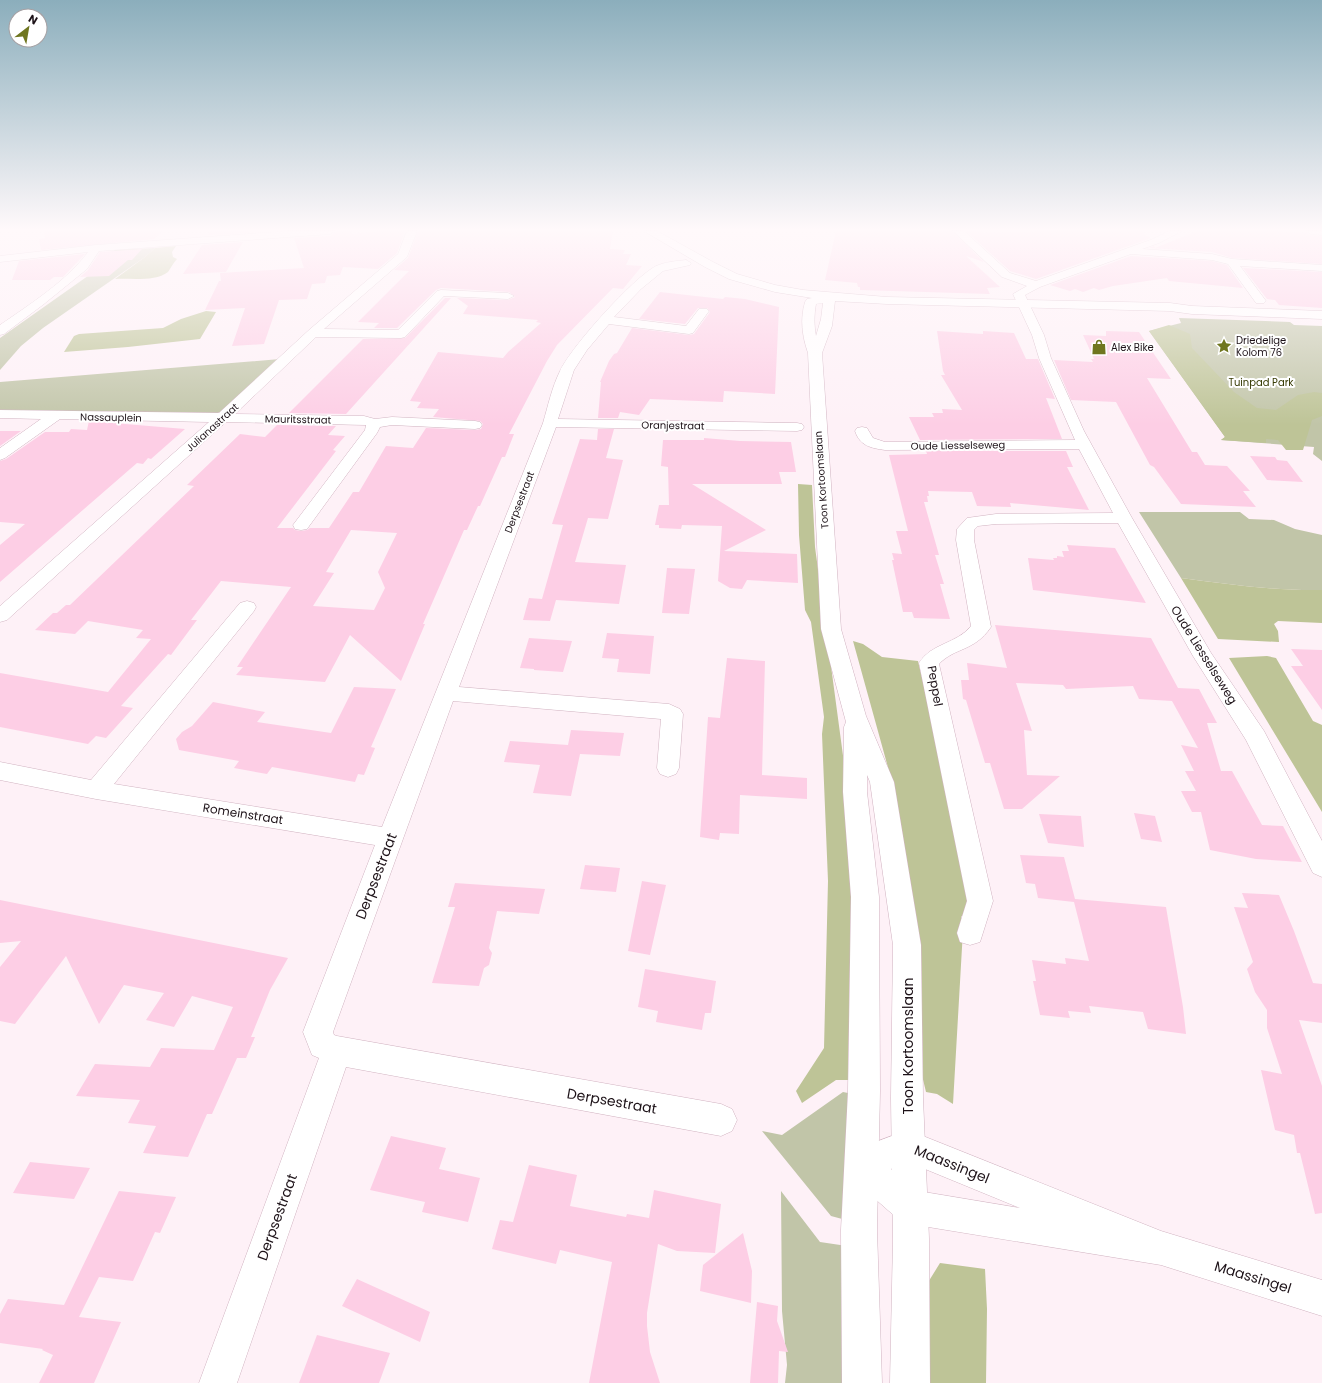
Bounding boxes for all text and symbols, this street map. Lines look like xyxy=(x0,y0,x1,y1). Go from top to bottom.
north arrow xyxy=(8,8,48,48)
text: N xyxy=(25,10,41,28)
place label: Driedelige Kolom 76 xyxy=(1236,333,1286,360)
place icon: Driedelige Kolom 76 xyxy=(1215,337,1233,355)
shop icon: Alex Bike xyxy=(1090,338,1108,356)
place label: Alex Bike xyxy=(1111,340,1154,355)
park label: Tuinpad Park xyxy=(1228,375,1294,390)
street label: Julianastraat xyxy=(183,399,242,455)
street label: Nassauplein xyxy=(80,409,142,426)
street label: Mauritsstraat xyxy=(265,411,332,428)
street label: Oranjestraat xyxy=(641,417,705,434)
street label: Toon Kortoomslaan xyxy=(811,431,832,529)
street label: Oude Liesselseweg xyxy=(911,437,1005,454)
street label: Derpsestraat xyxy=(501,469,538,535)
street label: Oude Liesselseweg xyxy=(1167,602,1242,707)
street label: Peppel xyxy=(924,664,947,708)
street label: Romeinstraat xyxy=(202,799,284,828)
street label: Derpsestraat xyxy=(350,830,402,922)
street label: Toon Kortoomslaan xyxy=(898,978,918,1114)
street label: Derpsestraat xyxy=(566,1083,658,1119)
street label: Maassingel xyxy=(911,1140,993,1188)
street label: Derpsestraat xyxy=(252,1171,302,1263)
street label: Maassingel xyxy=(1212,1256,1294,1298)

